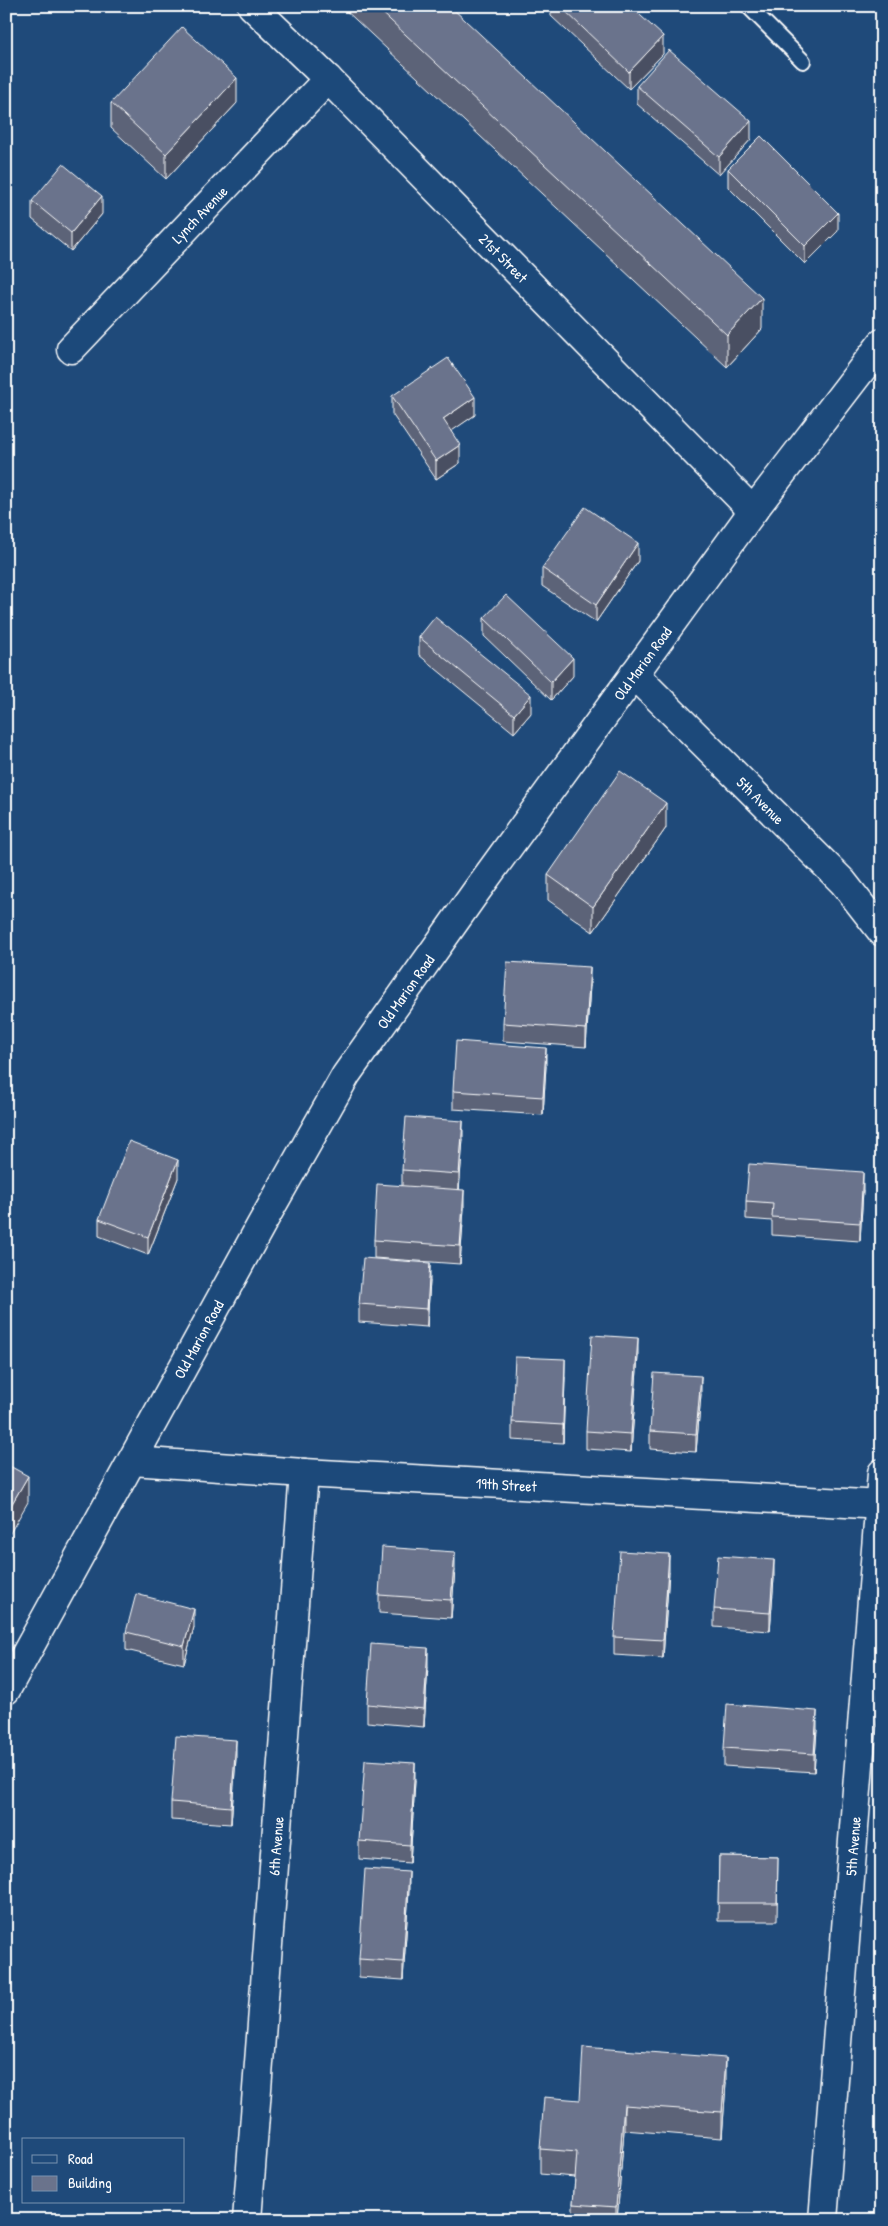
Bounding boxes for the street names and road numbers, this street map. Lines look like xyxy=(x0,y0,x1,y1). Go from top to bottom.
street label: Lynch Avenue xyxy=(167,181,232,248)
street label: 21st Street xyxy=(475,228,534,288)
street label: Old Marion Road xyxy=(608,622,676,704)
street label: 5th Avenue xyxy=(732,772,789,829)
street label: Old Marion Road xyxy=(372,950,439,1033)
street label: Old Marion Road xyxy=(168,1296,228,1382)
street label: 19th Street xyxy=(475,1472,538,1496)
street label: 6th Avenue xyxy=(263,1816,288,1876)
street label: 5th Avenue xyxy=(840,1816,865,1877)

